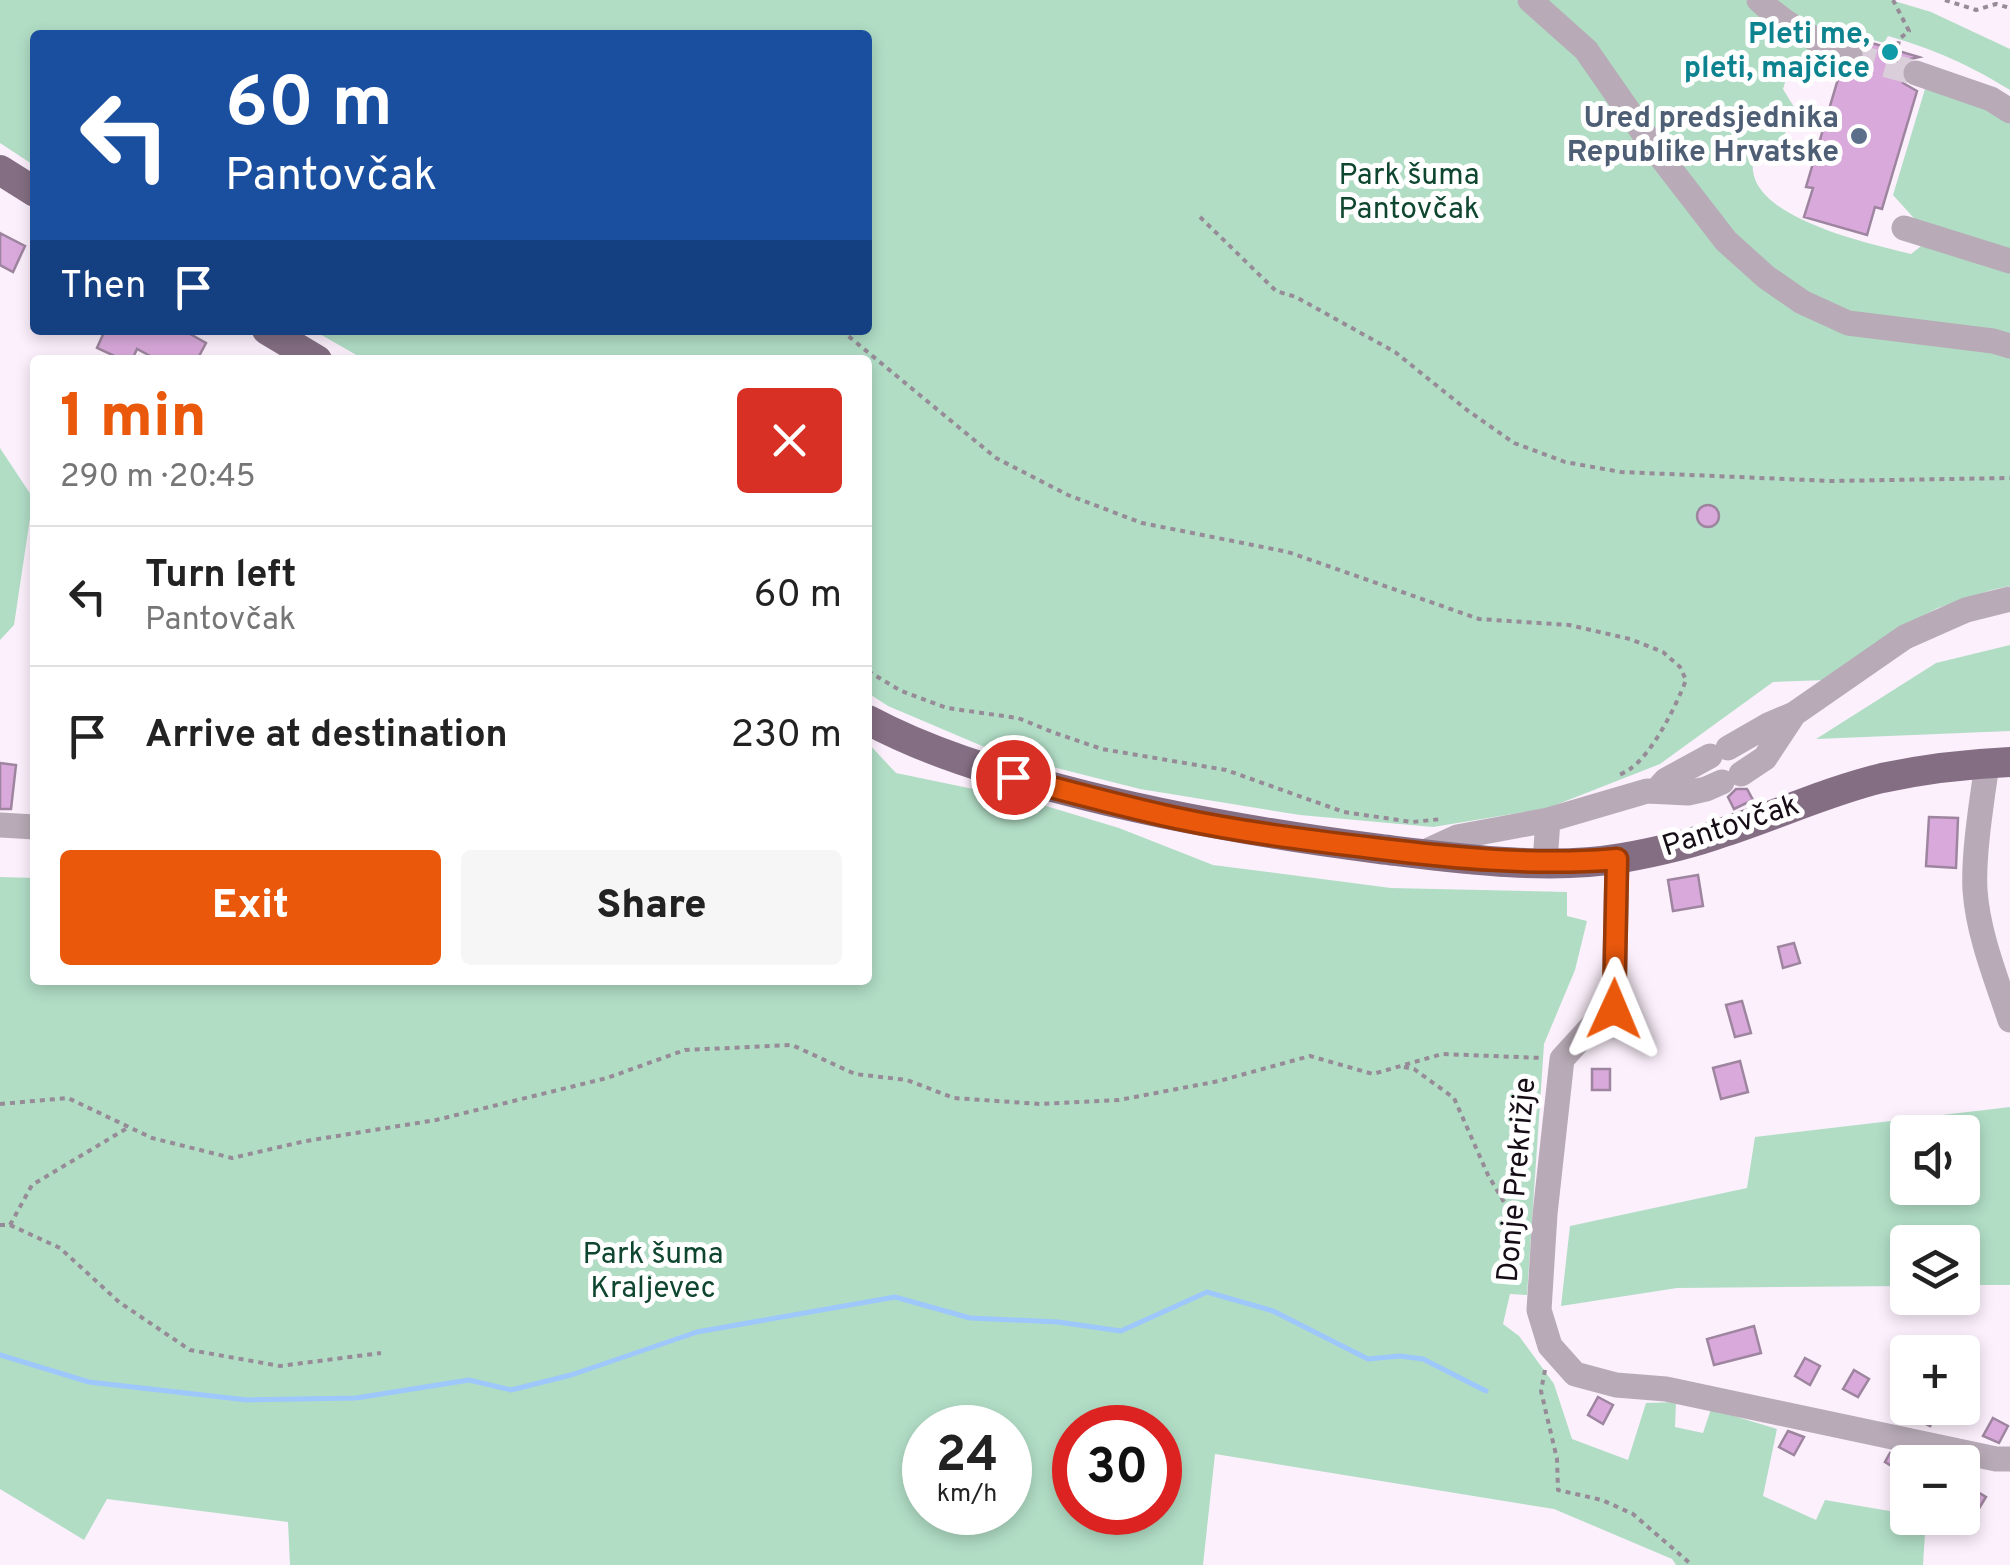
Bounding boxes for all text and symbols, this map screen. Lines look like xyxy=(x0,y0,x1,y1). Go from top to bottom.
place label: Pleti me, pleti, majčice xyxy=(1684,17,1870,88)
marker: Pleti me, pleti, majčice xyxy=(1879,41,1901,63)
text: 60 m xyxy=(225,62,393,151)
icon: left xyxy=(60,70,190,200)
place label: Ured predsjednika Republike Hrvatske xyxy=(1567,101,1839,172)
marker: Ured predsjednika Republike Hrvatske xyxy=(1848,125,1870,147)
text: Pantovčak xyxy=(225,149,437,206)
park label: Park šuma Pantovčak xyxy=(1338,158,1480,229)
icon: arrive xyxy=(166,260,221,315)
text: Then xyxy=(60,263,146,312)
text: 1 min xyxy=(60,382,207,458)
button: close xyxy=(737,388,842,493)
text: 290 m · 20:45 xyxy=(60,458,256,498)
text: Turn left xyxy=(145,552,297,601)
icon: left xyxy=(60,569,115,624)
text: 60 m xyxy=(754,572,842,621)
text: Pantovčak xyxy=(145,601,296,641)
icon: arrive xyxy=(60,709,115,764)
text: Arrive at destination xyxy=(145,712,508,761)
text: 230 m xyxy=(731,712,842,761)
pin xyxy=(971,735,1056,820)
icon: arrive xyxy=(986,750,1041,805)
street label: Pantovčak xyxy=(1658,788,1804,866)
button: Exit xyxy=(60,850,441,965)
button: Share xyxy=(461,850,842,965)
position arrow xyxy=(1562,957,1666,1061)
street label: Donje Prekrižje xyxy=(1491,1076,1545,1284)
map controls xyxy=(1890,1115,1980,1535)
button: sound xyxy=(1890,1115,1980,1205)
button: layers xyxy=(1890,1225,1980,1315)
park label: Park šuma Kraljevec xyxy=(582,1237,724,1308)
button: + xyxy=(1890,1335,1980,1425)
speed limit sign: 30 xyxy=(1052,1405,1182,1535)
text: 24 xyxy=(936,1426,998,1489)
button: − xyxy=(1890,1445,1980,1535)
text: km/h xyxy=(937,1479,997,1511)

